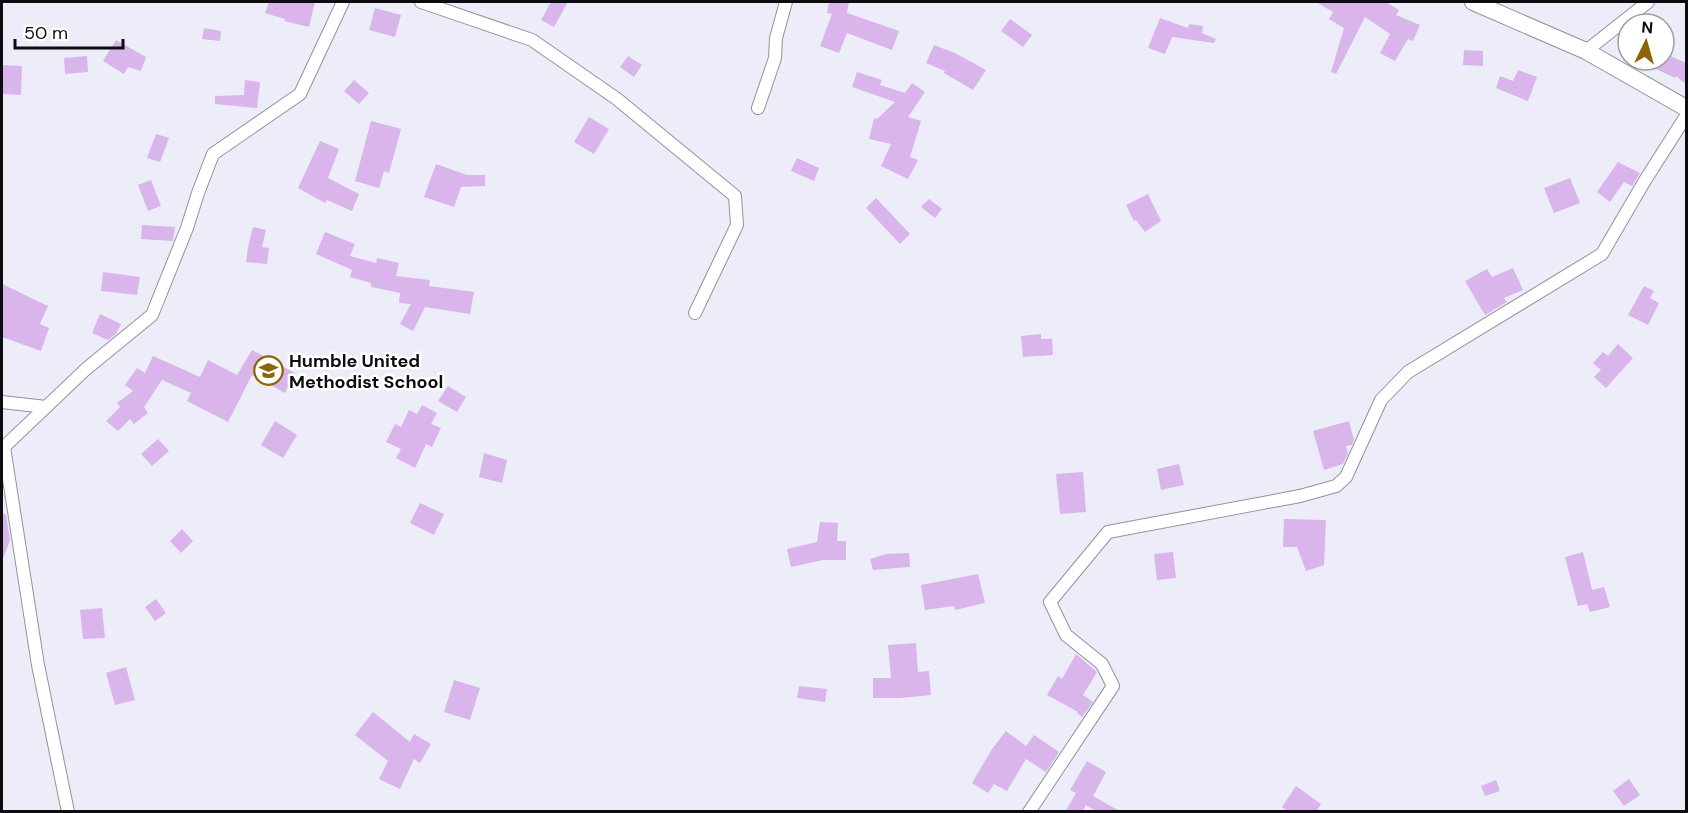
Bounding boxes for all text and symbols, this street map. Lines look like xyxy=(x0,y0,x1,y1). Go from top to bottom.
scale bar xyxy=(15,12,123,50)
north arrow xyxy=(1616,12,1676,72)
text: N xyxy=(1641,17,1654,39)
text: 50 m xyxy=(24,21,68,45)
place label: Humble United Methodist School xyxy=(289,349,443,394)
school or university icon: Humble United Methodist School xyxy=(252,355,284,387)

